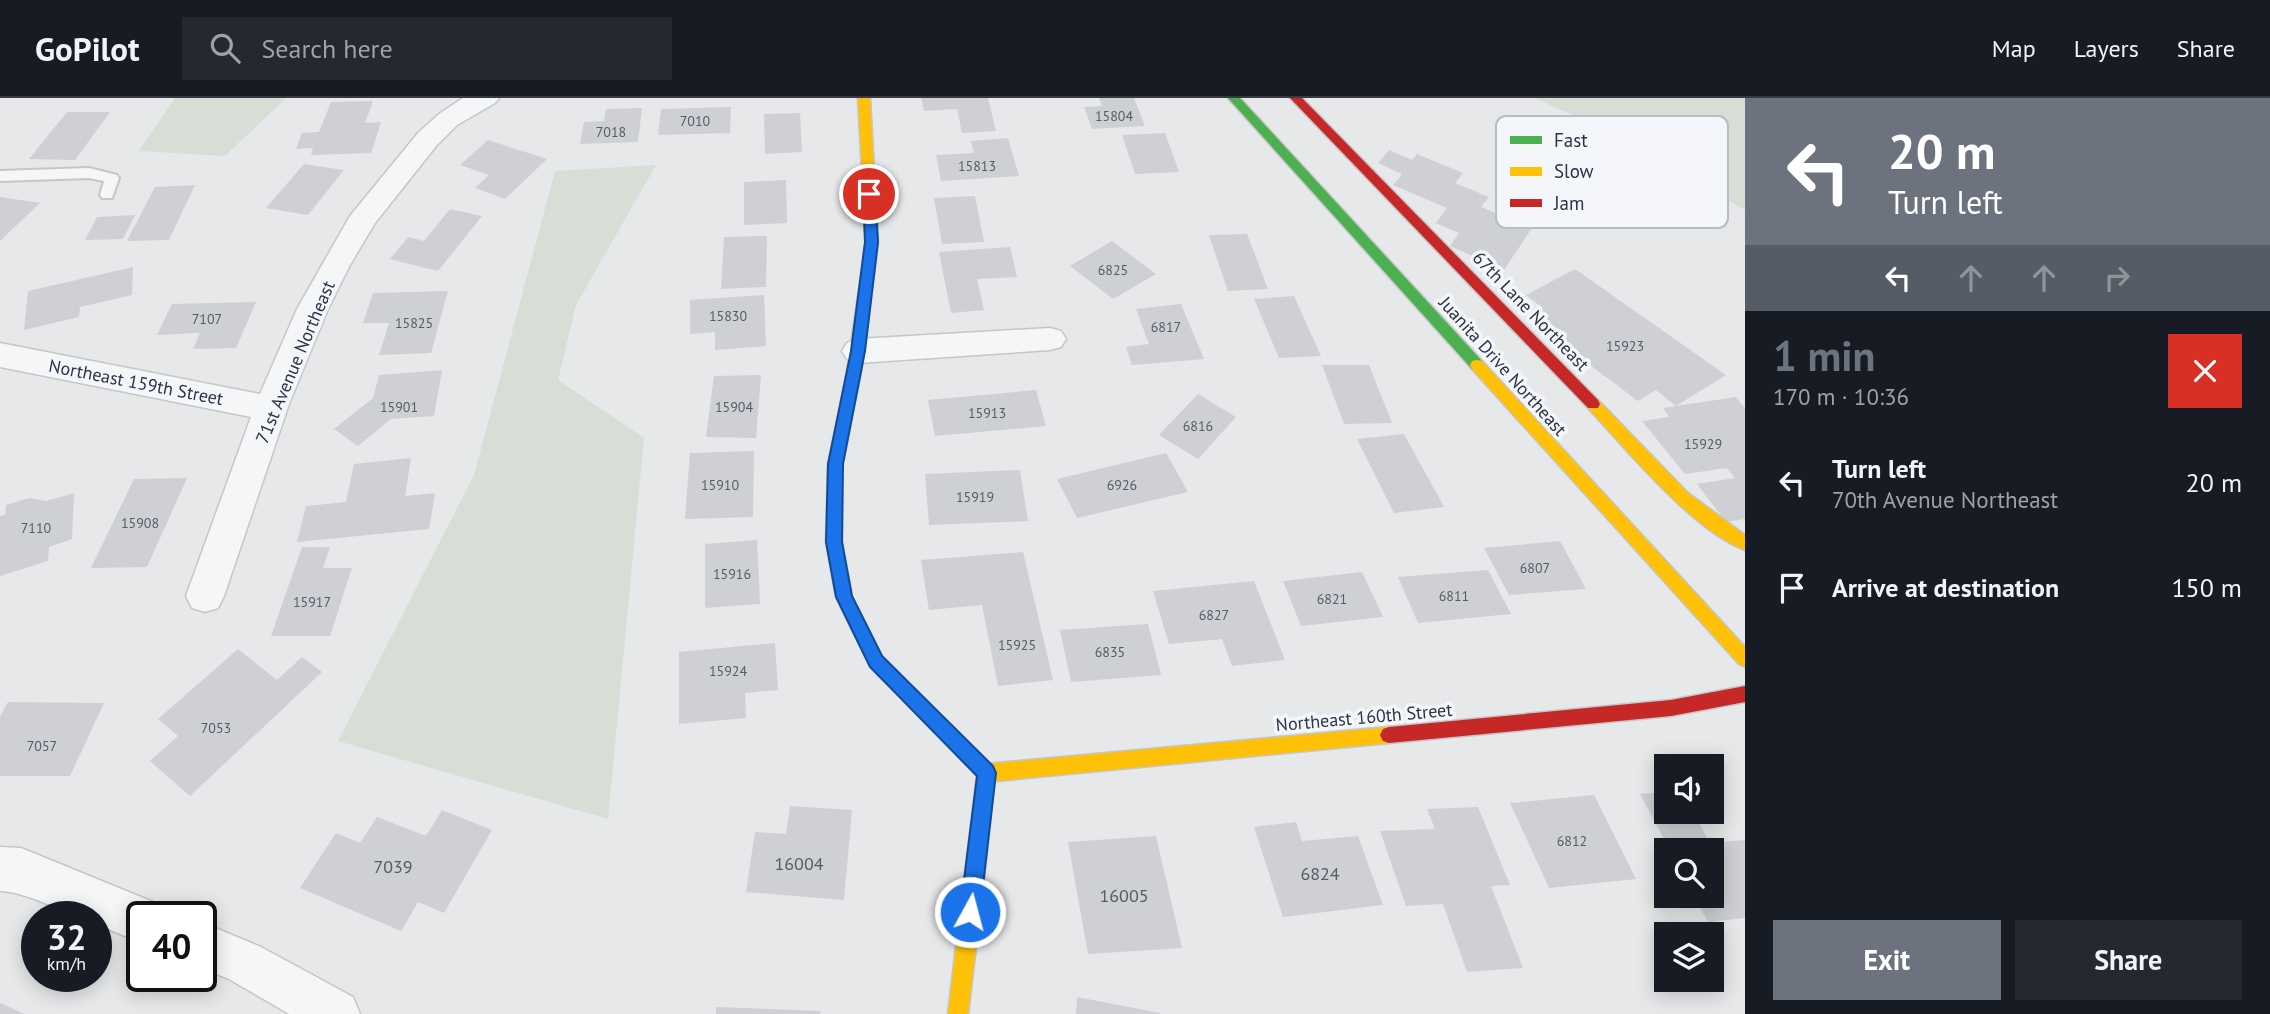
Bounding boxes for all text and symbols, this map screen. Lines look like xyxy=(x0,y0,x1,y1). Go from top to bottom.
search box xyxy=(182,17,672,80)
text: GoPilot xyxy=(35,27,140,70)
icon: search xyxy=(206,29,244,67)
text: Search here xyxy=(262,32,393,65)
text: Map xyxy=(1992,33,2036,64)
text: Layers xyxy=(2074,33,2139,64)
text: Share xyxy=(2177,33,2235,64)
house number: 15804 xyxy=(1095,107,1133,125)
house number: 7010 xyxy=(680,112,711,130)
legend xyxy=(1496,116,1728,228)
text: 20 m xyxy=(1888,119,1995,183)
house number: 7018 xyxy=(596,123,626,141)
icon: left xyxy=(1773,126,1864,217)
text: Fast xyxy=(1554,128,1588,152)
house number: 15813 xyxy=(958,157,996,175)
text: Slow xyxy=(1554,159,1594,183)
pin xyxy=(839,164,899,224)
icon: arrive xyxy=(850,175,888,213)
text: Turn left xyxy=(1888,181,2003,223)
text: Jam xyxy=(1553,191,1584,215)
street label: 67th Lane Northeast xyxy=(1468,246,1594,376)
icon: left xyxy=(1879,259,1917,297)
icon: ahead xyxy=(1952,259,1990,297)
icon: ahead xyxy=(2025,259,2063,297)
icon: right xyxy=(2098,259,2136,297)
house number: 6825 xyxy=(1098,261,1128,279)
street label: 71st Avenue Northeast xyxy=(250,277,340,447)
street label: Juanita Drive Northeast xyxy=(1434,291,1572,440)
house number: 15830 xyxy=(709,307,747,325)
house number: 7107 xyxy=(192,310,222,328)
house number: 15825 xyxy=(395,314,433,332)
house number: 6817 xyxy=(1151,318,1181,336)
text: 1 min xyxy=(1773,328,1875,383)
button: close xyxy=(2168,334,2242,408)
house number: 15923 xyxy=(1606,337,1644,355)
street label: Northeast 159th Street xyxy=(47,354,225,410)
text: 170 m · 10:36 xyxy=(1773,382,1909,411)
house number: 15901 xyxy=(380,398,418,416)
house number: 15904 xyxy=(715,398,753,416)
house number: 15913 xyxy=(968,404,1006,422)
house number: 6816 xyxy=(1183,417,1213,435)
house number: 15929 xyxy=(1684,435,1722,453)
text: Turn left xyxy=(1832,452,1926,485)
icon: left xyxy=(1773,464,1811,502)
text: 20 m xyxy=(2186,466,2242,499)
house number: 15910 xyxy=(701,476,739,494)
house number: 6926 xyxy=(1107,476,1137,494)
text: 70th Avenue Northeast xyxy=(1832,485,2058,514)
house number: 15919 xyxy=(956,488,994,506)
house number: 15908 xyxy=(121,514,159,532)
house number: 7110 xyxy=(21,519,52,537)
house number: 6807 xyxy=(1520,559,1550,577)
house number: 15916 xyxy=(713,565,751,583)
icon: arrive xyxy=(1773,569,1811,607)
text: Arrive at destination xyxy=(1832,571,2059,604)
text: 150 m xyxy=(2171,571,2242,604)
house number: 6811 xyxy=(1439,587,1469,605)
house number: 6821 xyxy=(1317,590,1347,608)
house number: 15917 xyxy=(293,593,331,611)
house number: 6827 xyxy=(1199,606,1229,624)
house number: 15925 xyxy=(998,636,1036,654)
house number: 6835 xyxy=(1095,643,1125,661)
house number: 15924 xyxy=(709,662,747,680)
street label: Northeast 160th Street xyxy=(1275,698,1453,736)
house number: 7053 xyxy=(201,719,231,737)
house number: 7057 xyxy=(27,737,57,755)
map controls xyxy=(1654,754,1724,992)
button: sound xyxy=(1654,754,1724,824)
house number: 6812 xyxy=(1557,832,1587,850)
button: search xyxy=(1654,838,1724,908)
house number: 16004 xyxy=(774,852,824,875)
house number: 7039 xyxy=(373,855,413,878)
house number: 6824 xyxy=(1300,862,1340,885)
position arrow xyxy=(933,875,1007,949)
house number: 16005 xyxy=(1099,884,1149,907)
speed limit sign: 40 xyxy=(126,901,217,992)
text: 32 xyxy=(47,914,86,960)
button: Exit xyxy=(1773,920,2001,1000)
button: Share xyxy=(2015,920,2242,1000)
button: layers xyxy=(1654,922,1724,992)
text: km/h xyxy=(47,952,86,975)

